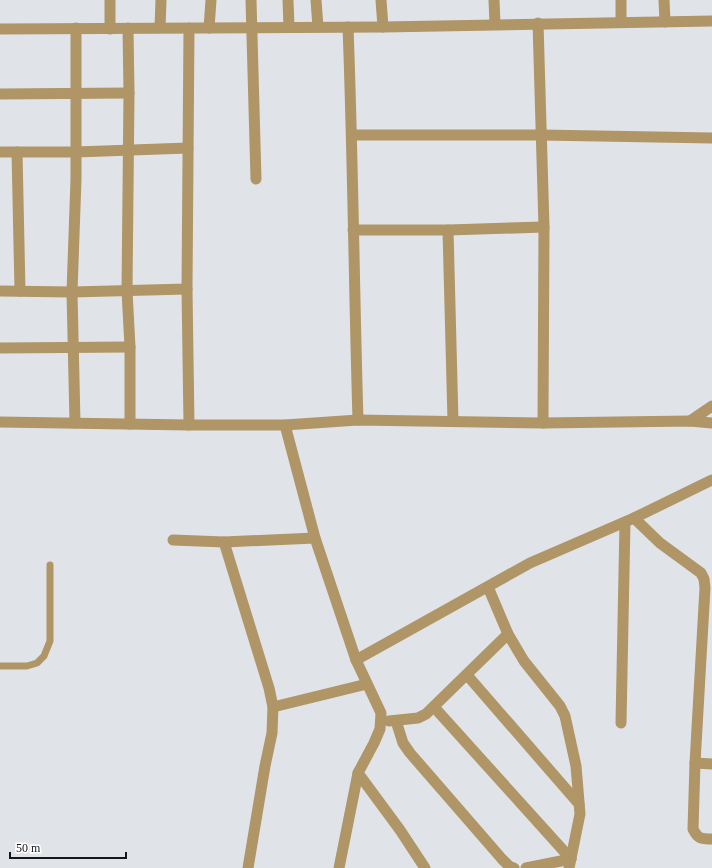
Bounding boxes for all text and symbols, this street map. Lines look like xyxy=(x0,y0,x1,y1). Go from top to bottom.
scale bar xyxy=(10,834,126,860)
text: 50 m xyxy=(16,841,41,855)

